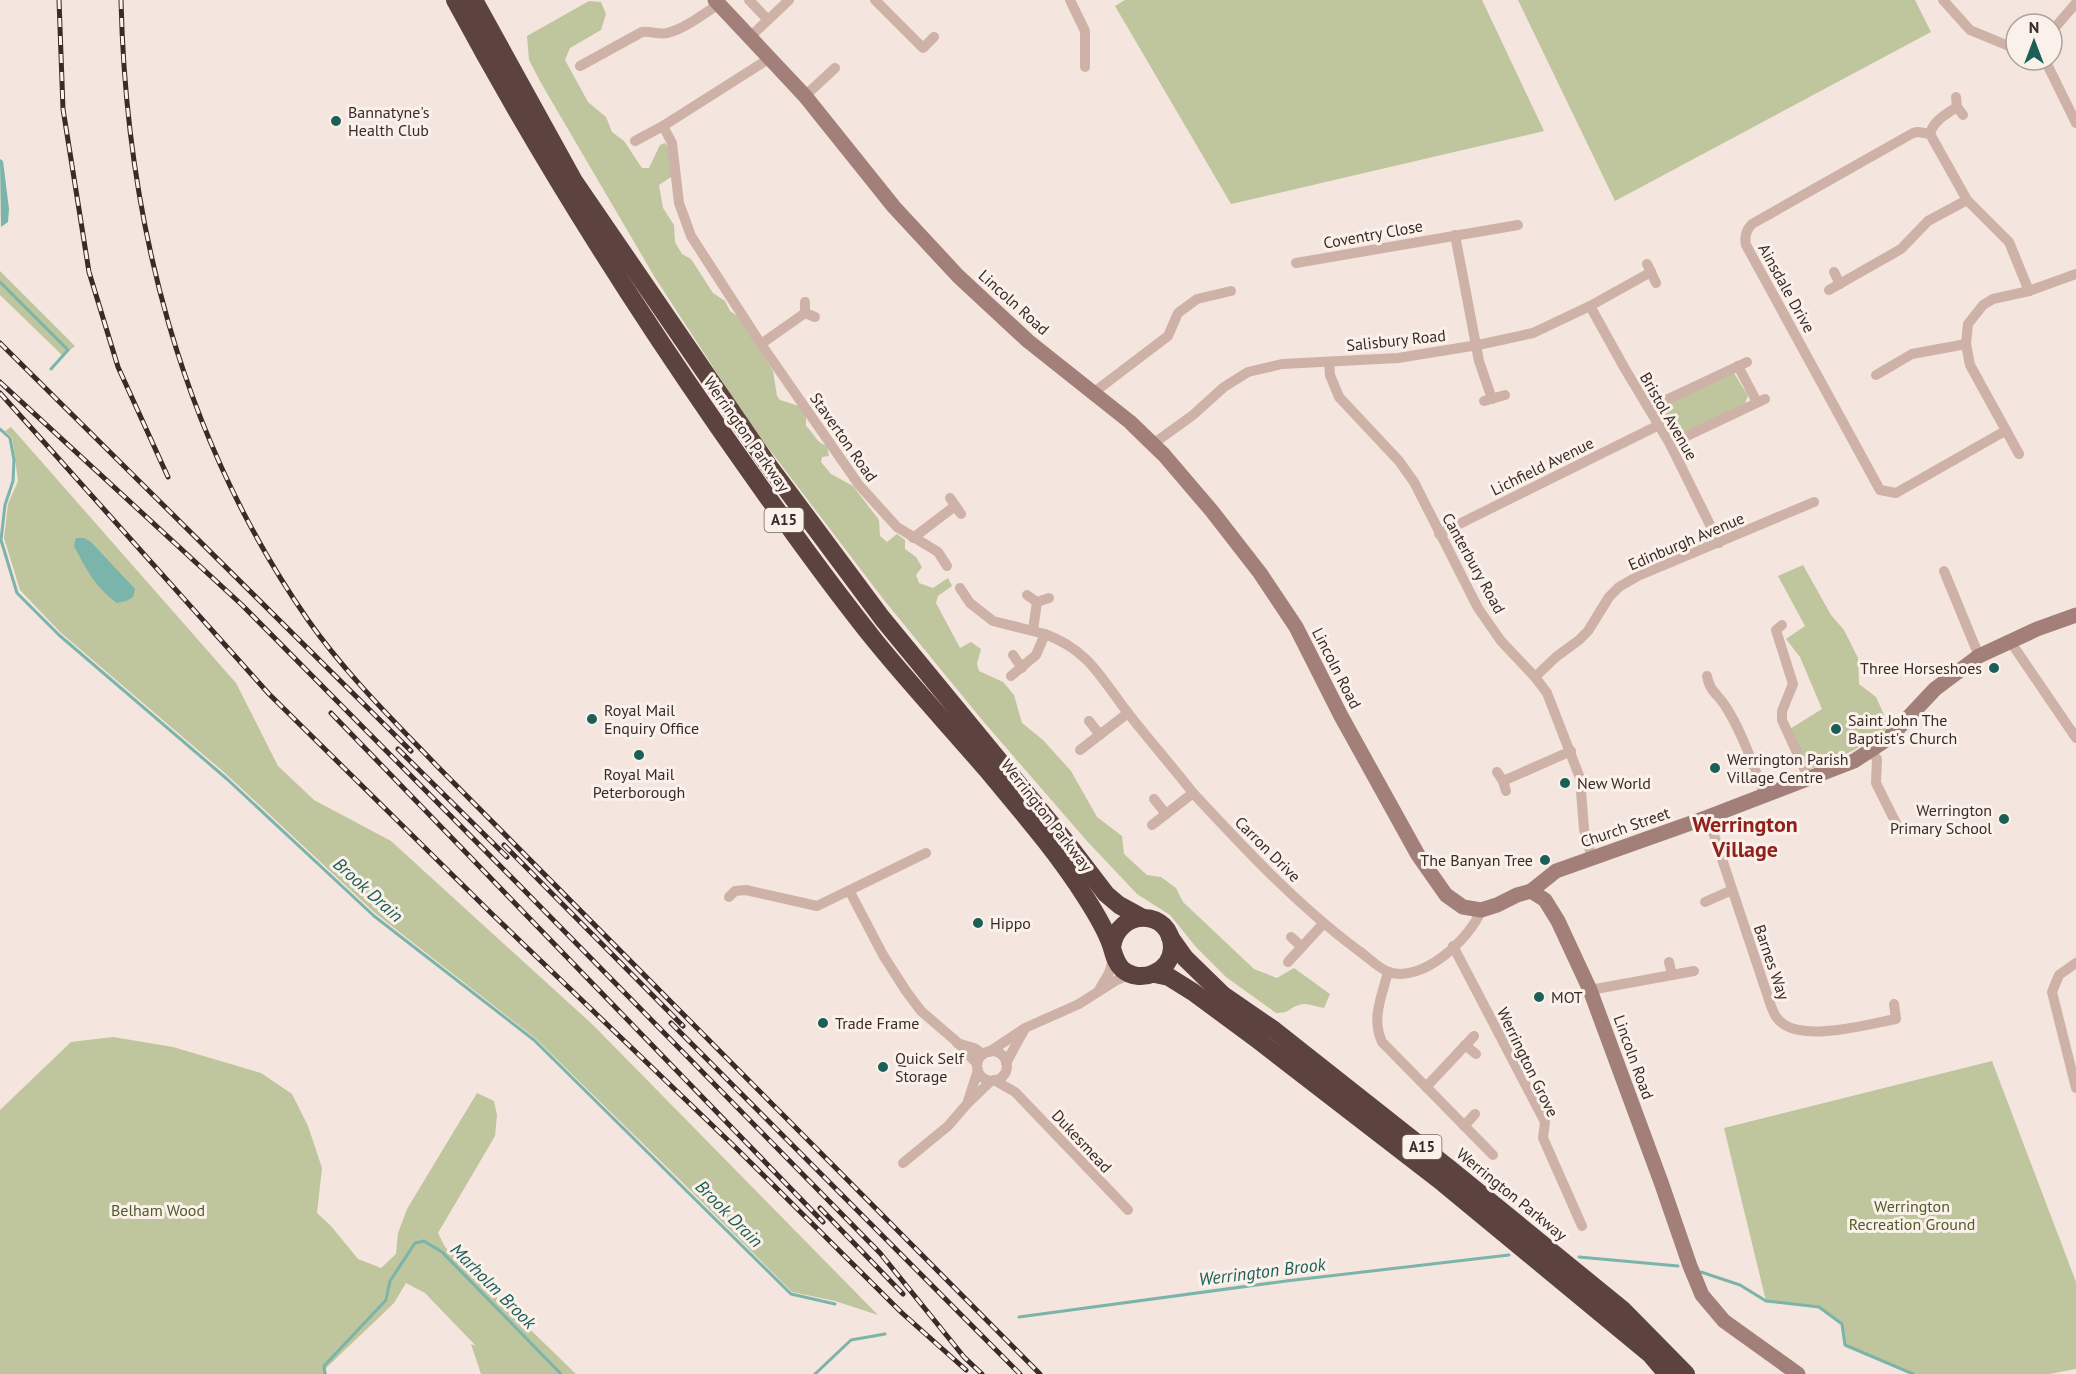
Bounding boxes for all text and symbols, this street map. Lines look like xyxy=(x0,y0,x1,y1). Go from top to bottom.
north arrow xyxy=(2004,12,2064,72)
text: N xyxy=(2029,17,2039,37)
place label: Bannatyne's Health Club xyxy=(348,102,430,140)
marker: Bannatyne's Health Club xyxy=(329,114,343,128)
street label: Coventry Close xyxy=(1322,215,1424,253)
street label: Ainsdale Drive xyxy=(1754,240,1820,336)
street label: Lincoln Road xyxy=(974,265,1054,339)
street label: Salisbury Road xyxy=(1345,325,1447,355)
street label: Bristol Avenue xyxy=(1636,369,1702,463)
street label: Werrington Parkway xyxy=(700,372,795,496)
street label: Staverton Road xyxy=(806,389,882,485)
street label: Lichfield Avenue xyxy=(1487,432,1597,500)
road number: A15 xyxy=(764,508,804,532)
street label: Edinburgh Avenue xyxy=(1625,508,1747,574)
street label: Canterbury Road xyxy=(1438,509,1510,617)
street label: Lincoln Road xyxy=(1308,624,1366,712)
place label: Three Horseshoes xyxy=(1860,658,1982,678)
marker: Three Horseshoes xyxy=(1987,661,2001,675)
place label: Royal Mail Enquiry Office xyxy=(604,700,699,738)
place label: Saint John The Baptist's Church xyxy=(1848,710,1957,748)
marker: Royal Mail Enquiry Office xyxy=(585,712,599,726)
marker: Saint John The Baptist's Church xyxy=(1829,722,1843,736)
marker: Royal Mail Peterborough xyxy=(632,748,646,762)
place label: Werrington Parish Village Centre xyxy=(1726,749,1849,787)
street label: Werrington Parkway xyxy=(997,755,1097,875)
marker: Werrington Parish Village Centre xyxy=(1708,761,1722,775)
place label: Royal Mail Peterborough xyxy=(593,764,685,802)
place label: New World xyxy=(1577,773,1651,793)
marker: New World xyxy=(1558,776,1572,790)
place label: Werrington Primary School xyxy=(1890,800,1992,838)
street label: Church Street xyxy=(1578,802,1673,852)
district label: Werrington Village xyxy=(1692,810,1798,863)
street label: Carron Drive xyxy=(1231,812,1305,886)
marker: Werrington Primary School xyxy=(1997,812,2011,826)
place label: The Banyan Tree xyxy=(1420,850,1533,870)
water label: Brook Drain xyxy=(329,852,408,927)
marker: The Banyan Tree xyxy=(1538,853,1552,867)
place label: Hippo xyxy=(990,913,1031,933)
marker: Hippo xyxy=(971,916,985,930)
street label: Barnes Way xyxy=(1750,922,1794,1003)
place label: MOT xyxy=(1551,987,1583,1007)
marker: MOT xyxy=(1532,990,1546,1004)
street label: Werrington Grove xyxy=(1493,1004,1563,1120)
street label: Lincoln Road xyxy=(1610,1012,1658,1102)
place label: Trade Frame xyxy=(835,1013,919,1033)
marker: Trade Frame xyxy=(816,1016,830,1030)
place label: Quick Self Storage xyxy=(895,1048,965,1086)
marker: Quick Self Storage xyxy=(876,1060,890,1074)
street label: Dukesmead xyxy=(1048,1105,1116,1177)
road number: A15 xyxy=(1402,1135,1442,1159)
street label: Werrington Parkway xyxy=(1453,1143,1572,1245)
water label: Brook Drain xyxy=(691,1175,768,1252)
park label: Werrington Recreation Ground xyxy=(1849,1196,1975,1234)
park label: Belham Wood xyxy=(111,1200,205,1220)
water label: Marholm Brook xyxy=(446,1238,542,1334)
water label: Werrington Brook xyxy=(1197,1252,1328,1291)

